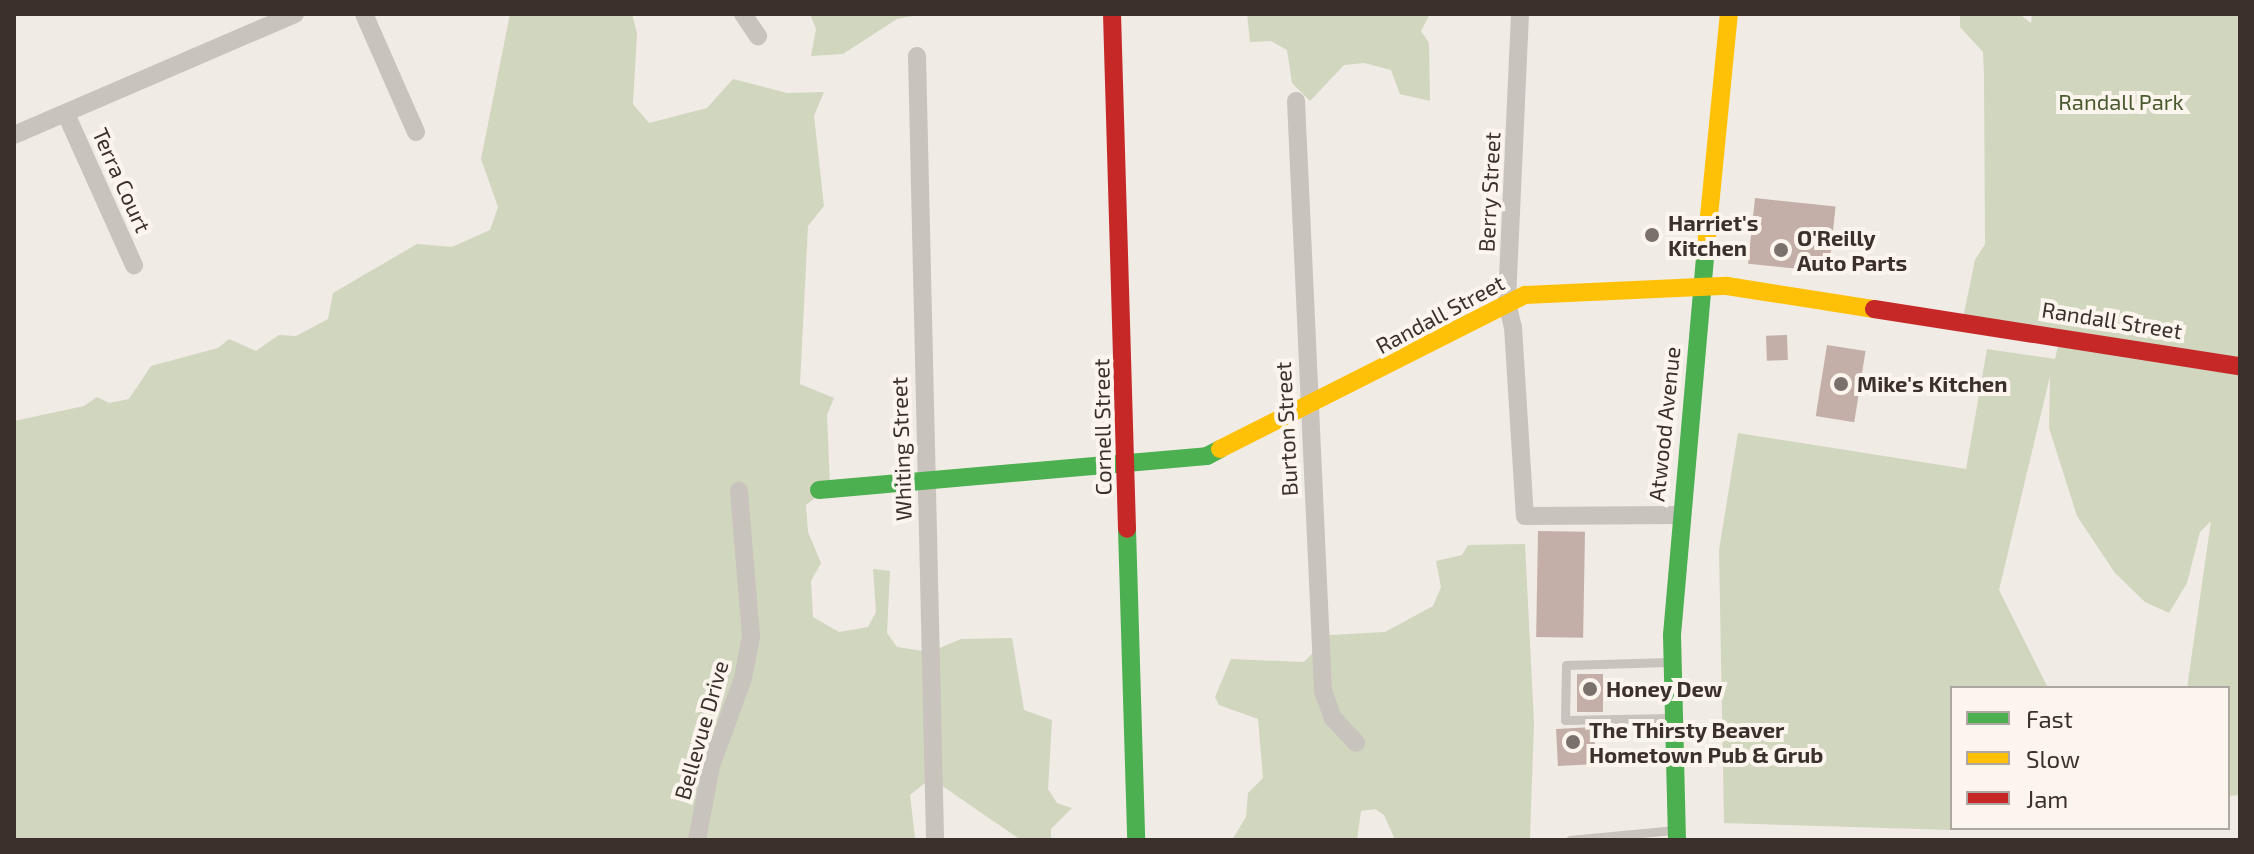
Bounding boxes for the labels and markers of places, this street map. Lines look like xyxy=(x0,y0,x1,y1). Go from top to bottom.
place label: Harriet's Kitchen xyxy=(1668,209,1758,260)
place label: O'Reilly Auto Parts xyxy=(1797,224,1907,276)
marker: Harriet's Kitchen xyxy=(1643,226,1661,244)
marker: O'Reilly Auto Parts xyxy=(1772,241,1790,259)
place label: Mike's Kitchen xyxy=(1857,371,2008,397)
marker: Mike's Kitchen xyxy=(1832,375,1850,393)
place label: Honey Dew xyxy=(1606,676,1723,702)
marker: Honey Dew xyxy=(1581,680,1599,698)
place label: The Thirsty Beaver Hometown Pub & Grub xyxy=(1589,716,1823,768)
marker: The Thirsty Beaver Hometown Pub & Grub xyxy=(1564,733,1582,751)

